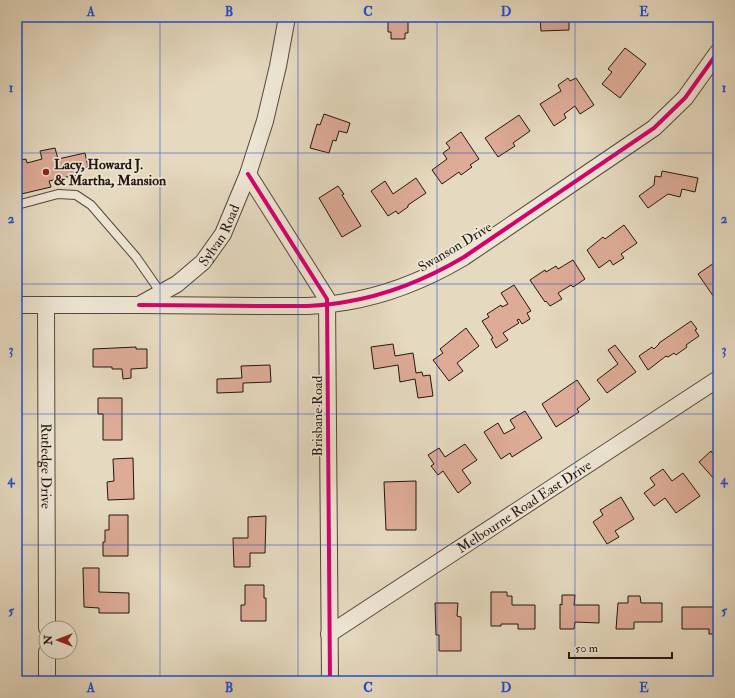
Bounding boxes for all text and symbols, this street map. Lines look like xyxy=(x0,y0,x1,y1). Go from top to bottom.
text: A xyxy=(86,4,96,20)
text: B xyxy=(225,4,233,20)
text: C xyxy=(363,4,373,20)
text: D xyxy=(501,4,512,20)
text: E xyxy=(639,4,649,20)
text: 1 xyxy=(9,80,14,96)
text: 1 xyxy=(722,80,727,96)
place label: Lacy, Howard J. & Martha, Mansion xyxy=(54,156,167,189)
marker: Lacy, Howard J. & Martha, Mansion xyxy=(41,167,51,177)
street label: Sylvan Road xyxy=(194,202,243,269)
text: 2 xyxy=(8,211,15,227)
text: 2 xyxy=(721,211,728,227)
street label: Swanson Drive xyxy=(415,218,495,276)
text: 3 xyxy=(9,342,14,358)
text: 3 xyxy=(722,342,727,358)
street label: Brisbane Road xyxy=(309,376,326,456)
street label: Rutledge Drive xyxy=(38,423,55,509)
street label: Melbourne Road East Drive xyxy=(453,456,594,556)
text: 4 xyxy=(6,472,15,488)
text: 4 xyxy=(719,472,728,488)
text: 5 xyxy=(8,603,14,619)
text: 5 xyxy=(721,603,727,619)
north arrow xyxy=(38,620,78,660)
text: N xyxy=(42,634,55,646)
scale bar xyxy=(569,634,672,660)
text: 50 m xyxy=(575,641,599,656)
text: A xyxy=(86,680,96,696)
text: B xyxy=(225,680,233,696)
text: C xyxy=(363,680,373,696)
text: D xyxy=(501,680,512,696)
text: E xyxy=(639,680,649,696)

